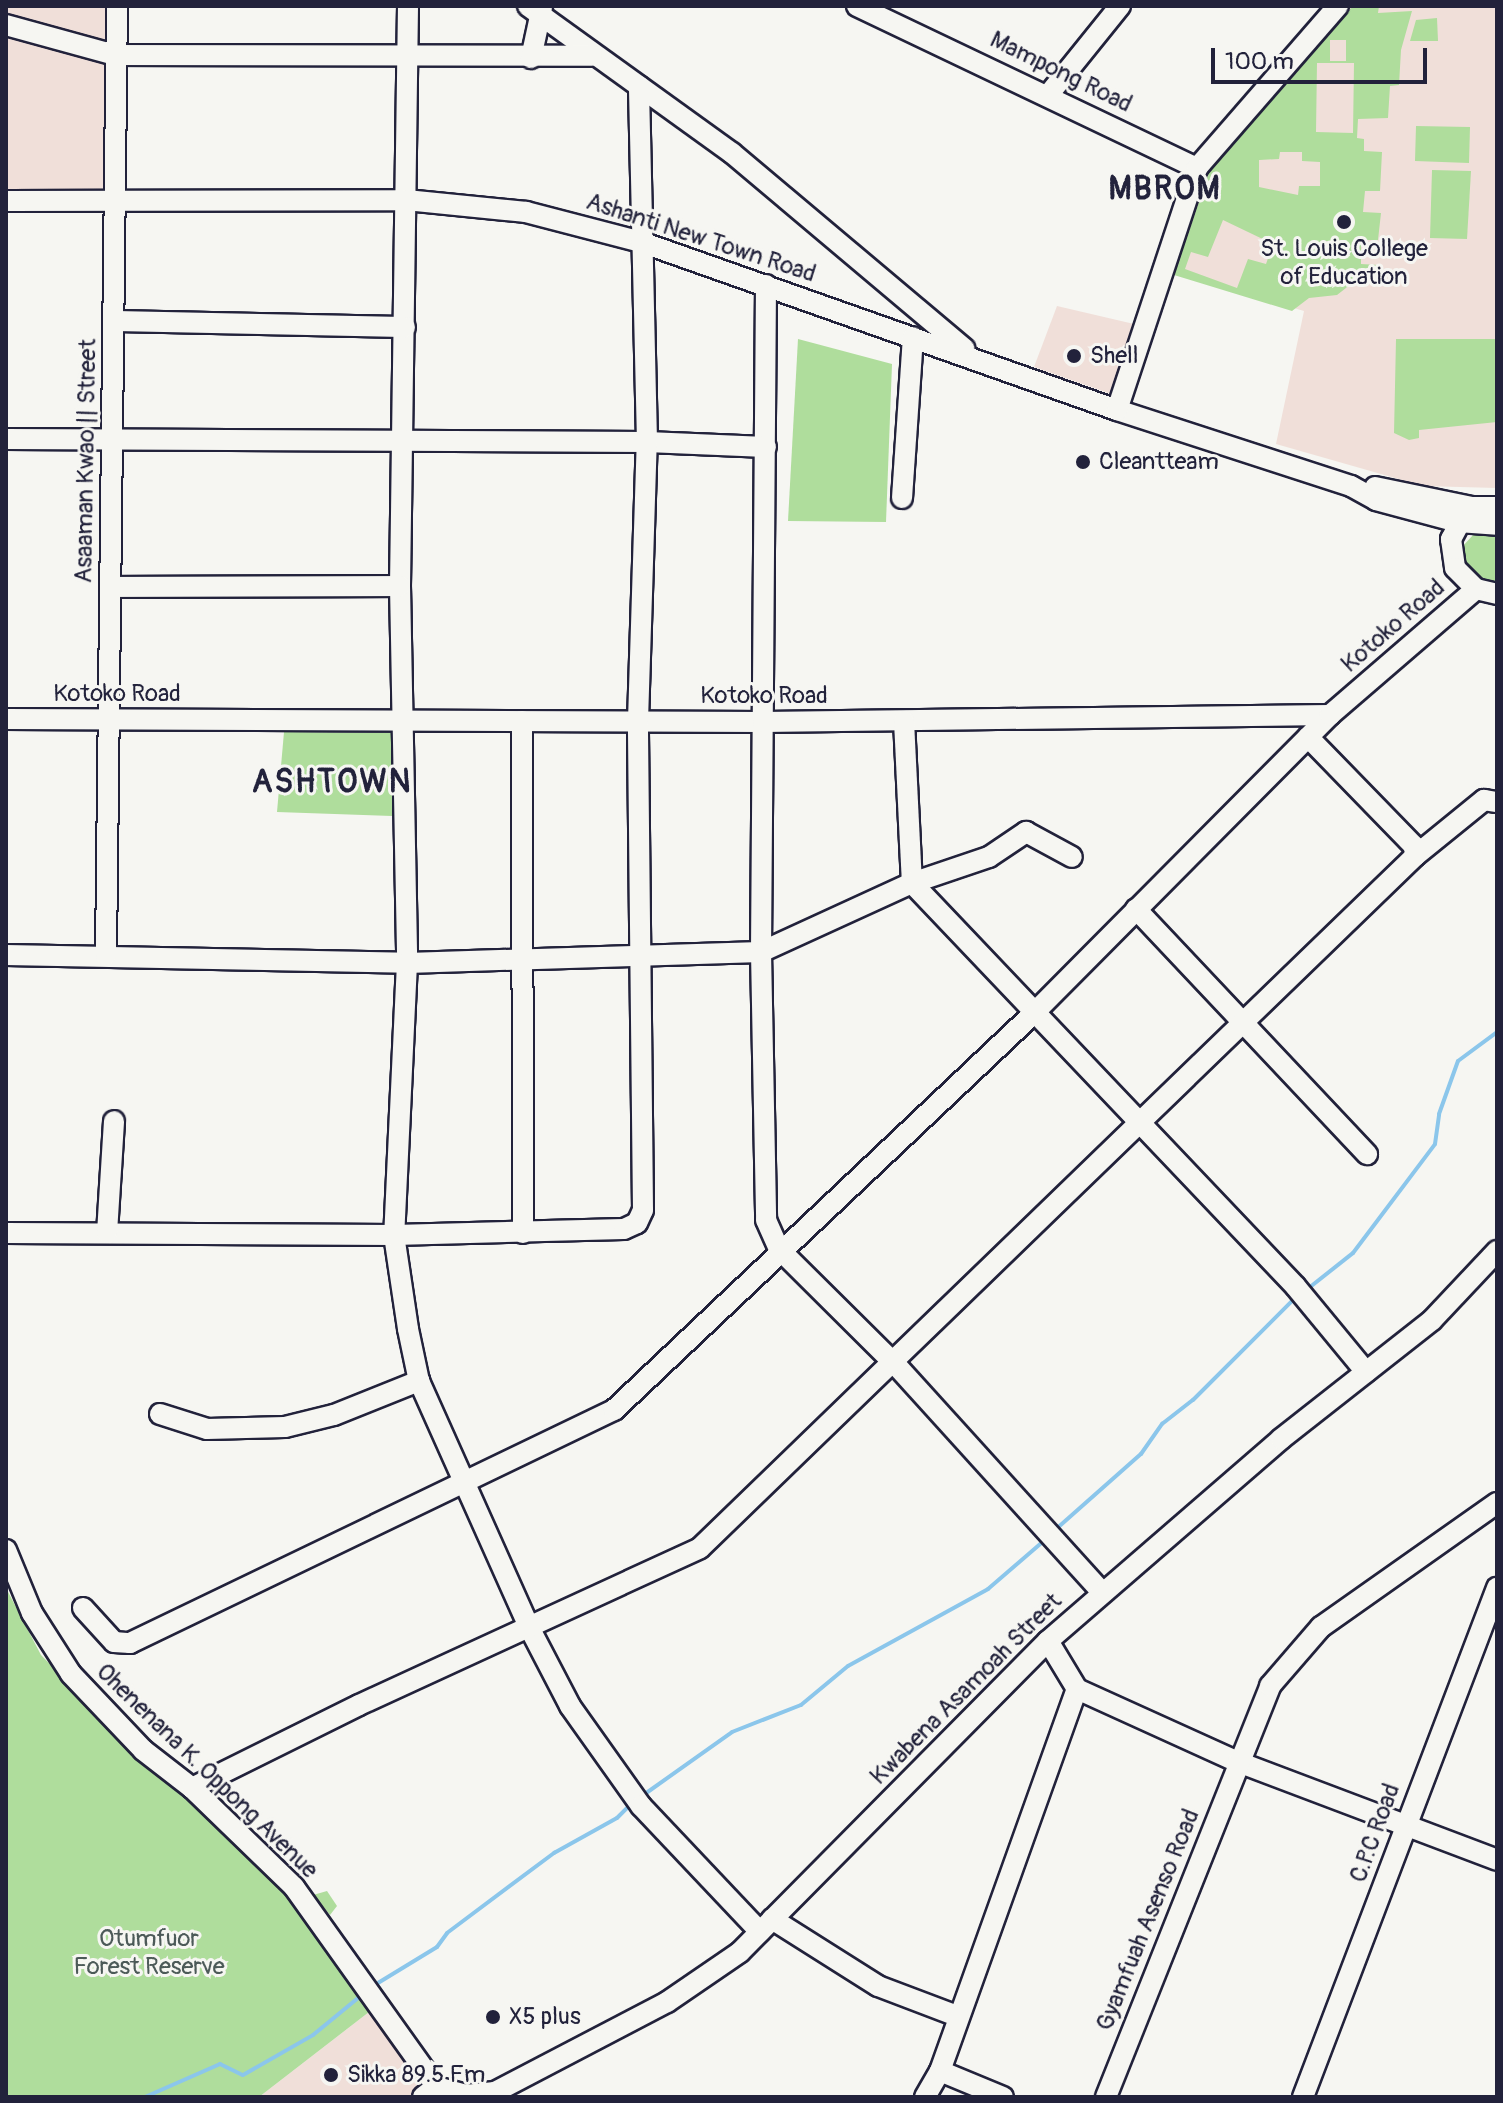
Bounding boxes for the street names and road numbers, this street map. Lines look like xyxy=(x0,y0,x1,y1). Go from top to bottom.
street label: Mampong Road xyxy=(985,25,1137,119)
street label: Ashanti New Town Road xyxy=(583,187,819,289)
street label: Asaaman Kwao || Street xyxy=(69,339,103,583)
street label: Kotoko Road xyxy=(1335,573,1451,679)
street label: Kotoko Road xyxy=(53,680,181,708)
street label: Kotoko Road xyxy=(700,682,828,710)
street label: Kwabena Asamoah Street xyxy=(864,1587,1068,1791)
street label: Ohenenana K. Oppong Avenue xyxy=(90,1658,324,1884)
street label: C.P.C Road xyxy=(1344,1780,1406,1886)
street label: Gyamfuah Asenso Road xyxy=(1090,1805,1206,2035)

